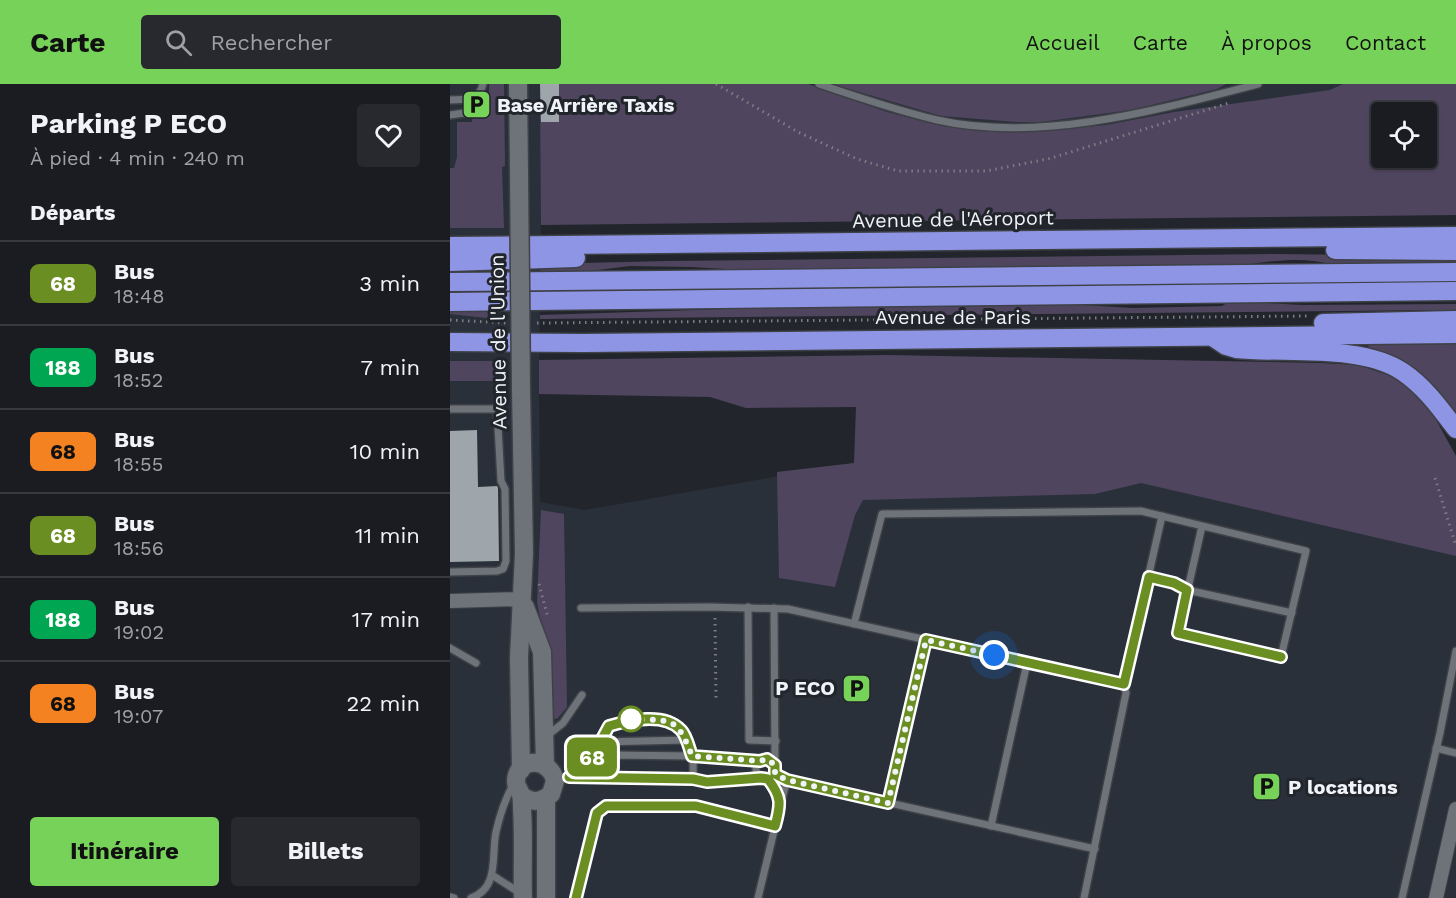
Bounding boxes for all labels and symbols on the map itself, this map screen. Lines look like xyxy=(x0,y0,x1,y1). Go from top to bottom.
parking icon: Base Arrière Taxis xyxy=(460,89,492,121)
place label: Base Arrière Taxis xyxy=(497,93,675,117)
street label: Avenue de l'Aéroport xyxy=(852,205,1055,233)
street label: Avenue de l'Union xyxy=(484,254,512,430)
street label: Avenue de Paris xyxy=(875,305,1031,329)
your location xyxy=(979,640,1009,670)
parking icon: P ECO xyxy=(840,672,872,704)
place label: P ECO xyxy=(775,676,835,700)
unlabelled marker xyxy=(618,706,644,732)
line badge: 68 xyxy=(565,738,619,776)
parking icon: P locations xyxy=(1251,771,1283,803)
place label: P locations xyxy=(1288,775,1398,799)

